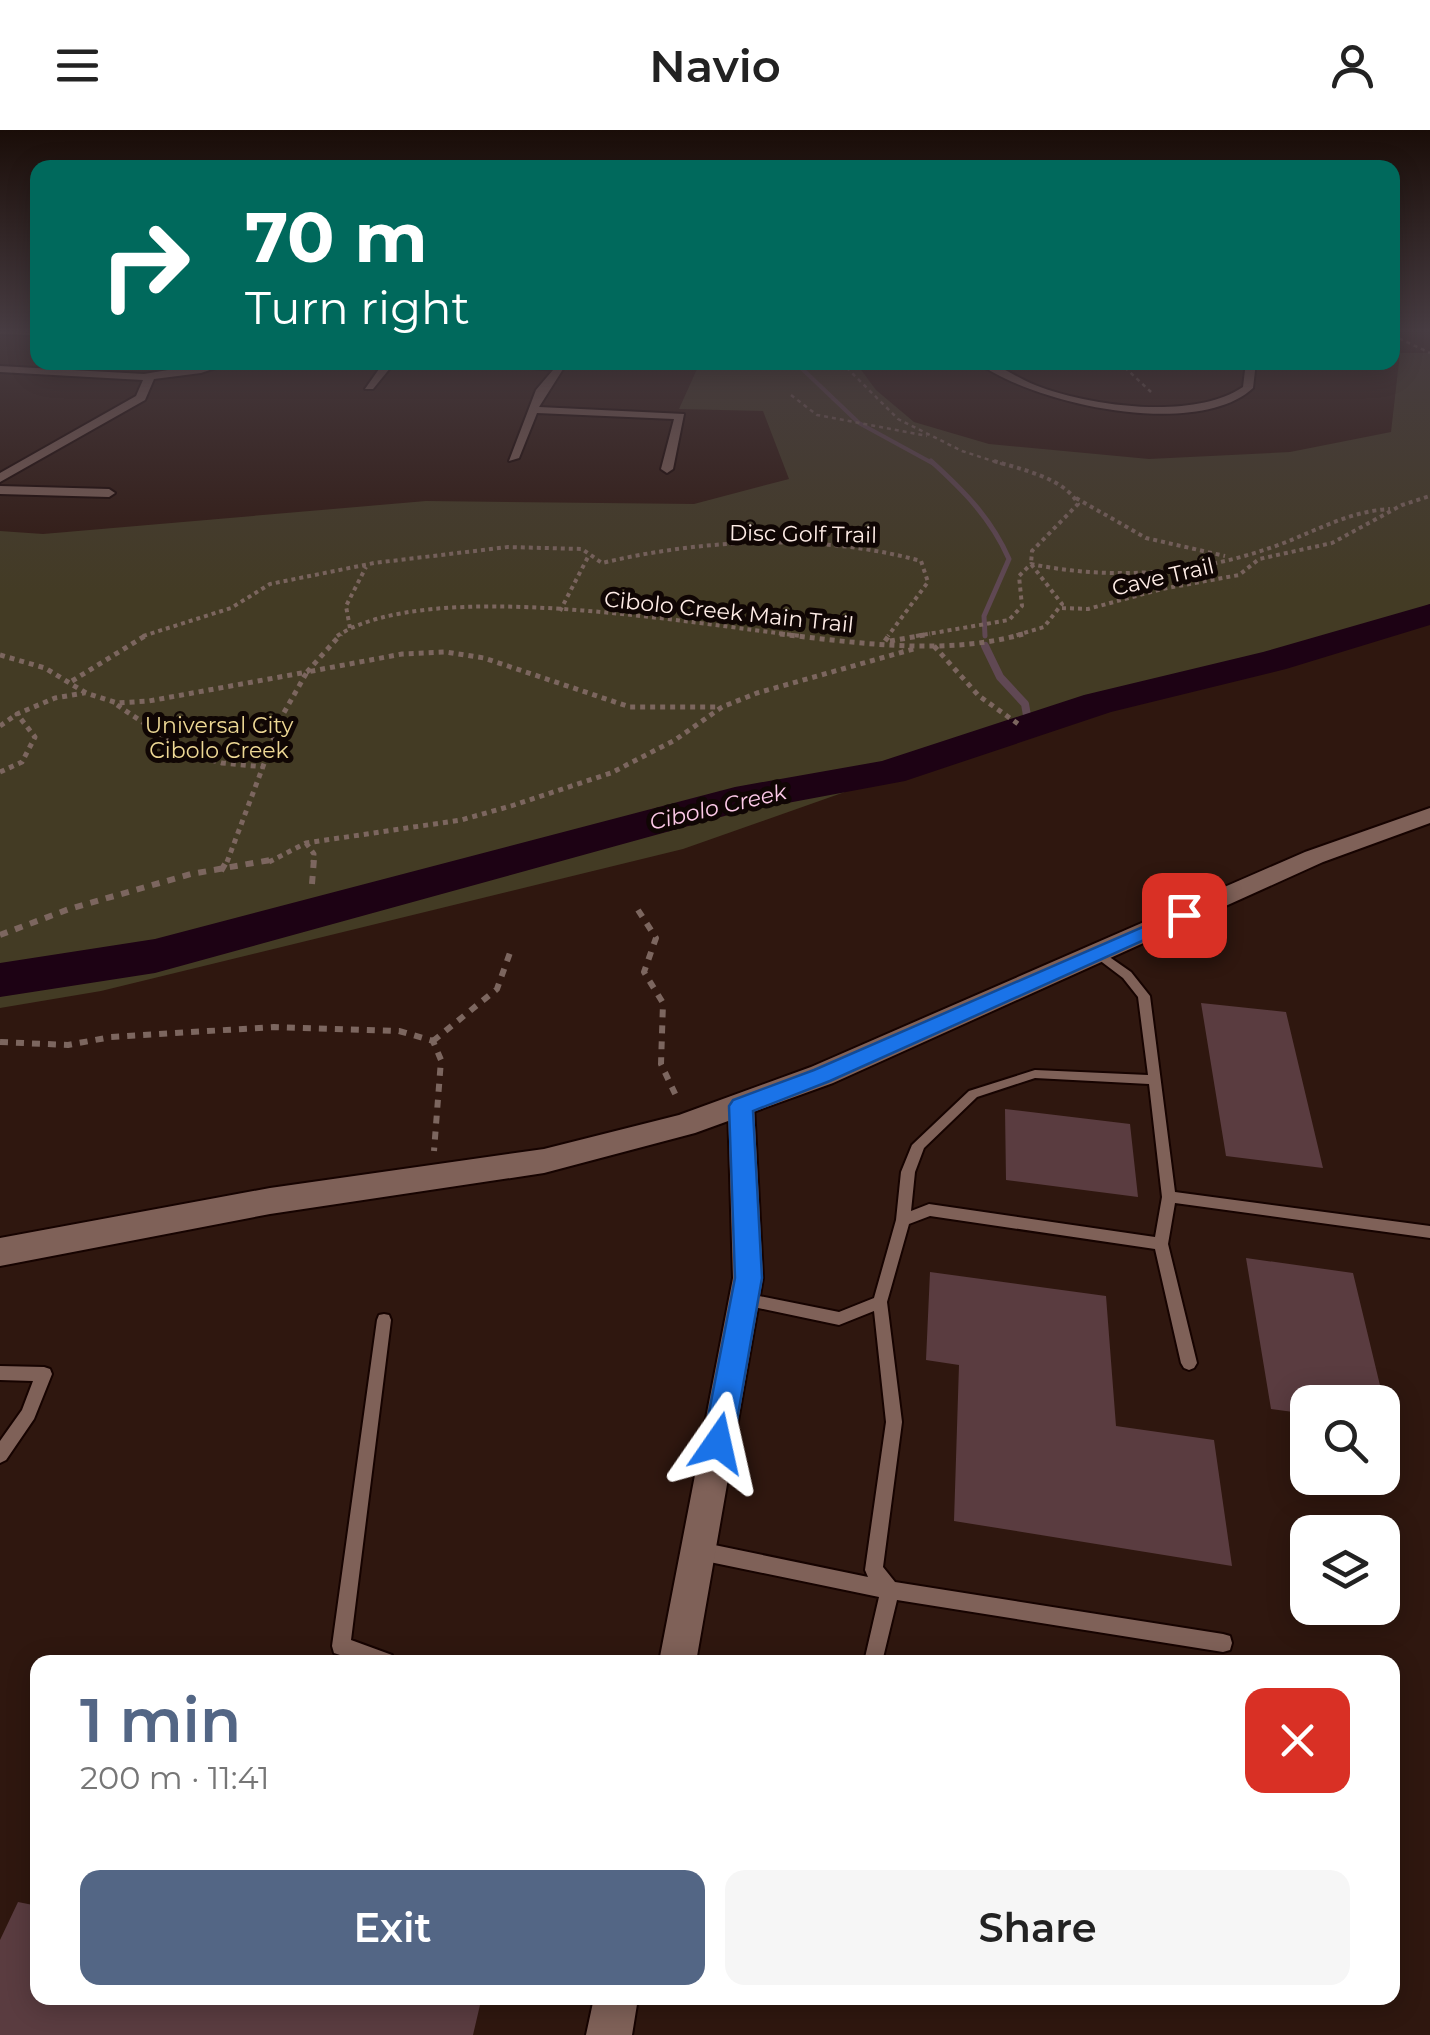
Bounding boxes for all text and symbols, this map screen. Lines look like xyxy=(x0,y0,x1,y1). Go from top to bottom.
icon: menu xyxy=(50,38,105,93)
text: Navio xyxy=(649,38,781,93)
icon: person xyxy=(1325,38,1380,93)
text: 70 m xyxy=(245,194,428,280)
icon: right xyxy=(80,200,210,330)
text: Turn right xyxy=(245,280,470,335)
street label: Disc Golf Trail xyxy=(729,519,877,549)
street label: Cave Trail xyxy=(1109,552,1217,602)
street label: Cibolo Creek Main Trail xyxy=(603,585,855,639)
park label: Universal City Cibolo Creek xyxy=(145,712,293,764)
water label: Cibolo Creek xyxy=(647,778,790,836)
pin xyxy=(1142,873,1227,958)
icon: arrive xyxy=(1157,888,1212,943)
map controls xyxy=(1290,1385,1400,1625)
button: search xyxy=(1290,1385,1400,1495)
position arrow xyxy=(666,1391,770,1495)
button: layers xyxy=(1290,1515,1400,1625)
text: 1 min xyxy=(80,1684,241,1757)
button: close xyxy=(1245,1688,1350,1793)
text: 200 m · 11:41 xyxy=(80,1758,269,1797)
button: Exit xyxy=(80,1870,705,1985)
button: Share xyxy=(725,1870,1350,1985)

